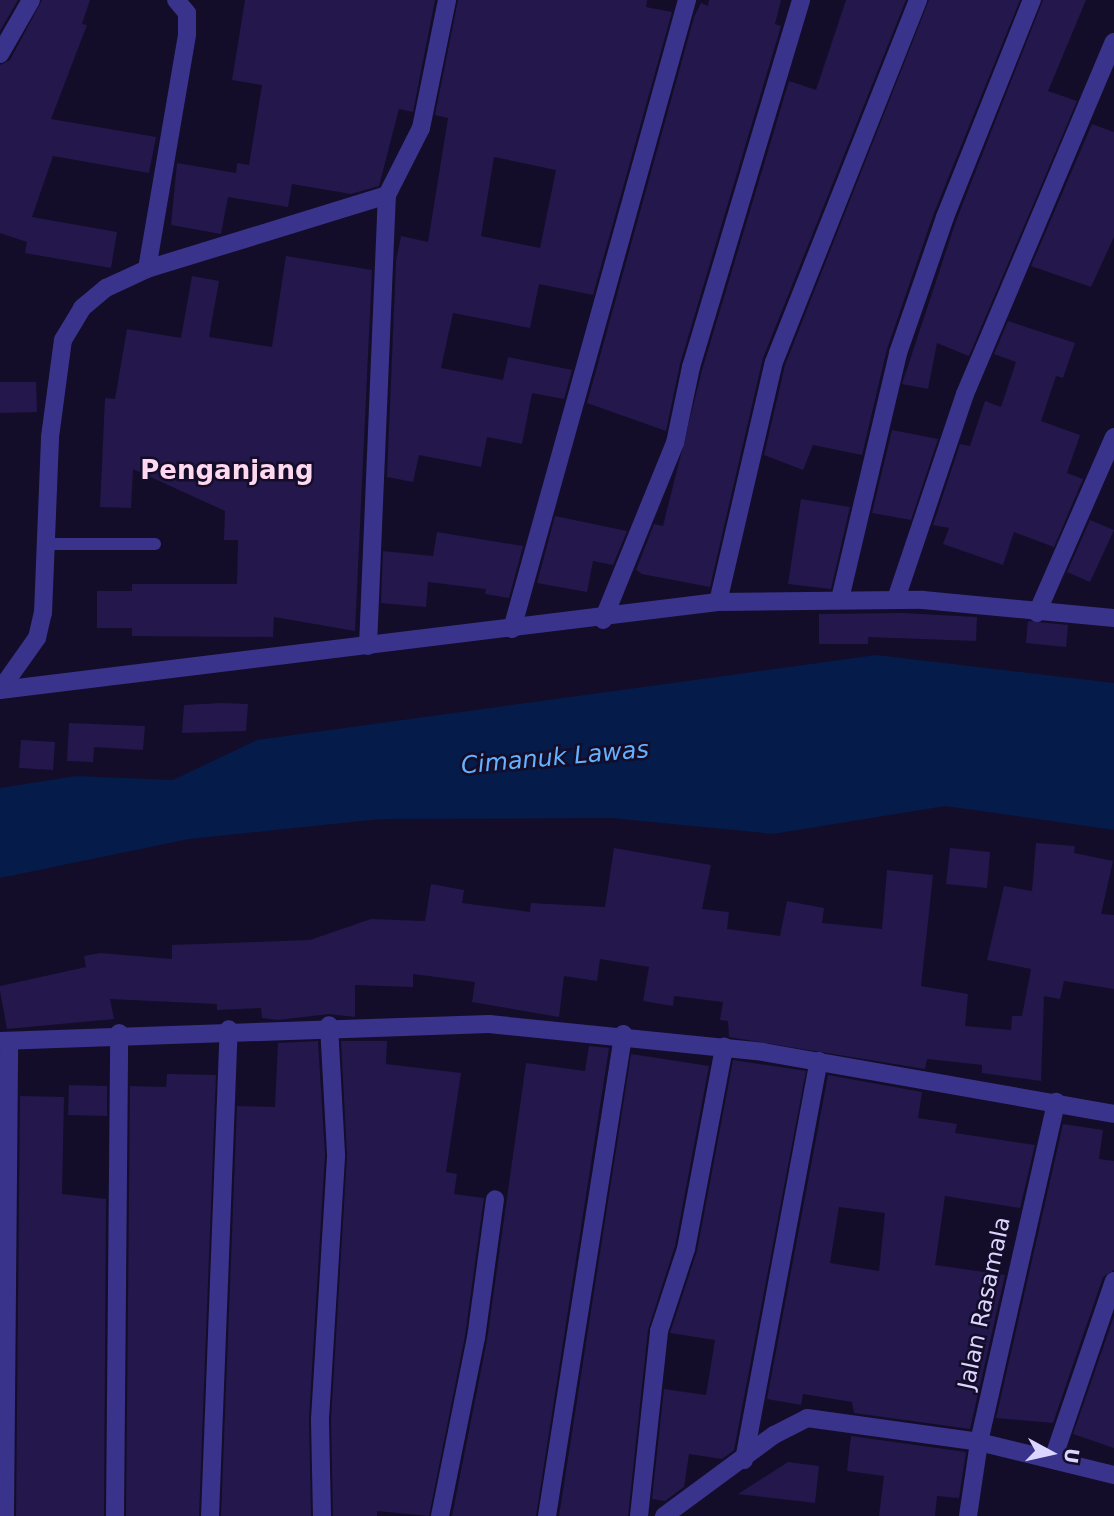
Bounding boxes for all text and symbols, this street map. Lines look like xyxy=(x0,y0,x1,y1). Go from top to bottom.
district label: Penganjang xyxy=(140,455,314,487)
water label: Cimanuk Lawas xyxy=(460,735,650,781)
street label: Jalan Rasamala xyxy=(952,1214,1016,1392)
north arrow xyxy=(1016,1418,1086,1488)
text: U xyxy=(1060,1447,1084,1465)

